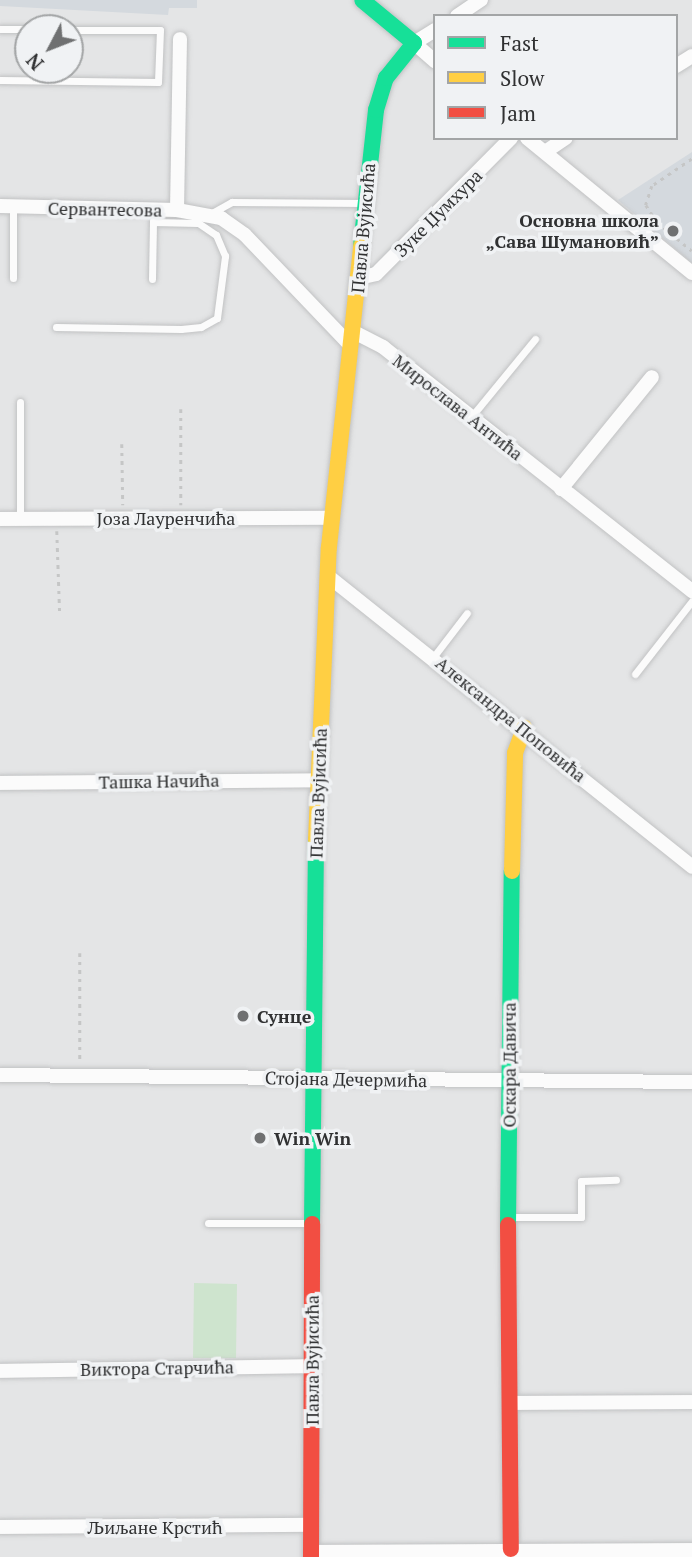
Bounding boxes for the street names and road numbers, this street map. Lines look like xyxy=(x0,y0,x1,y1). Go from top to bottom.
street label: Павла Вујисића xyxy=(347,162,379,294)
street label: Зуке Џумхура xyxy=(390,165,486,261)
street label: Сервантесова xyxy=(48,197,162,221)
street label: Мирослава Антића xyxy=(389,349,527,465)
street label: Јоза Лауренчића xyxy=(97,507,235,529)
street label: Александра Поповића xyxy=(432,652,590,786)
street label: Павла Вујисића xyxy=(305,728,331,858)
street label: Ташка Начића xyxy=(98,769,220,793)
street label: Оскара Давича xyxy=(498,1002,520,1128)
street label: Стојана Дечермића xyxy=(265,1067,427,1091)
street label: Павла Вујисића xyxy=(301,1295,323,1425)
street label: Виктора Старчића xyxy=(80,1356,234,1380)
street label: Љиљане Крстић xyxy=(88,1516,222,1538)

